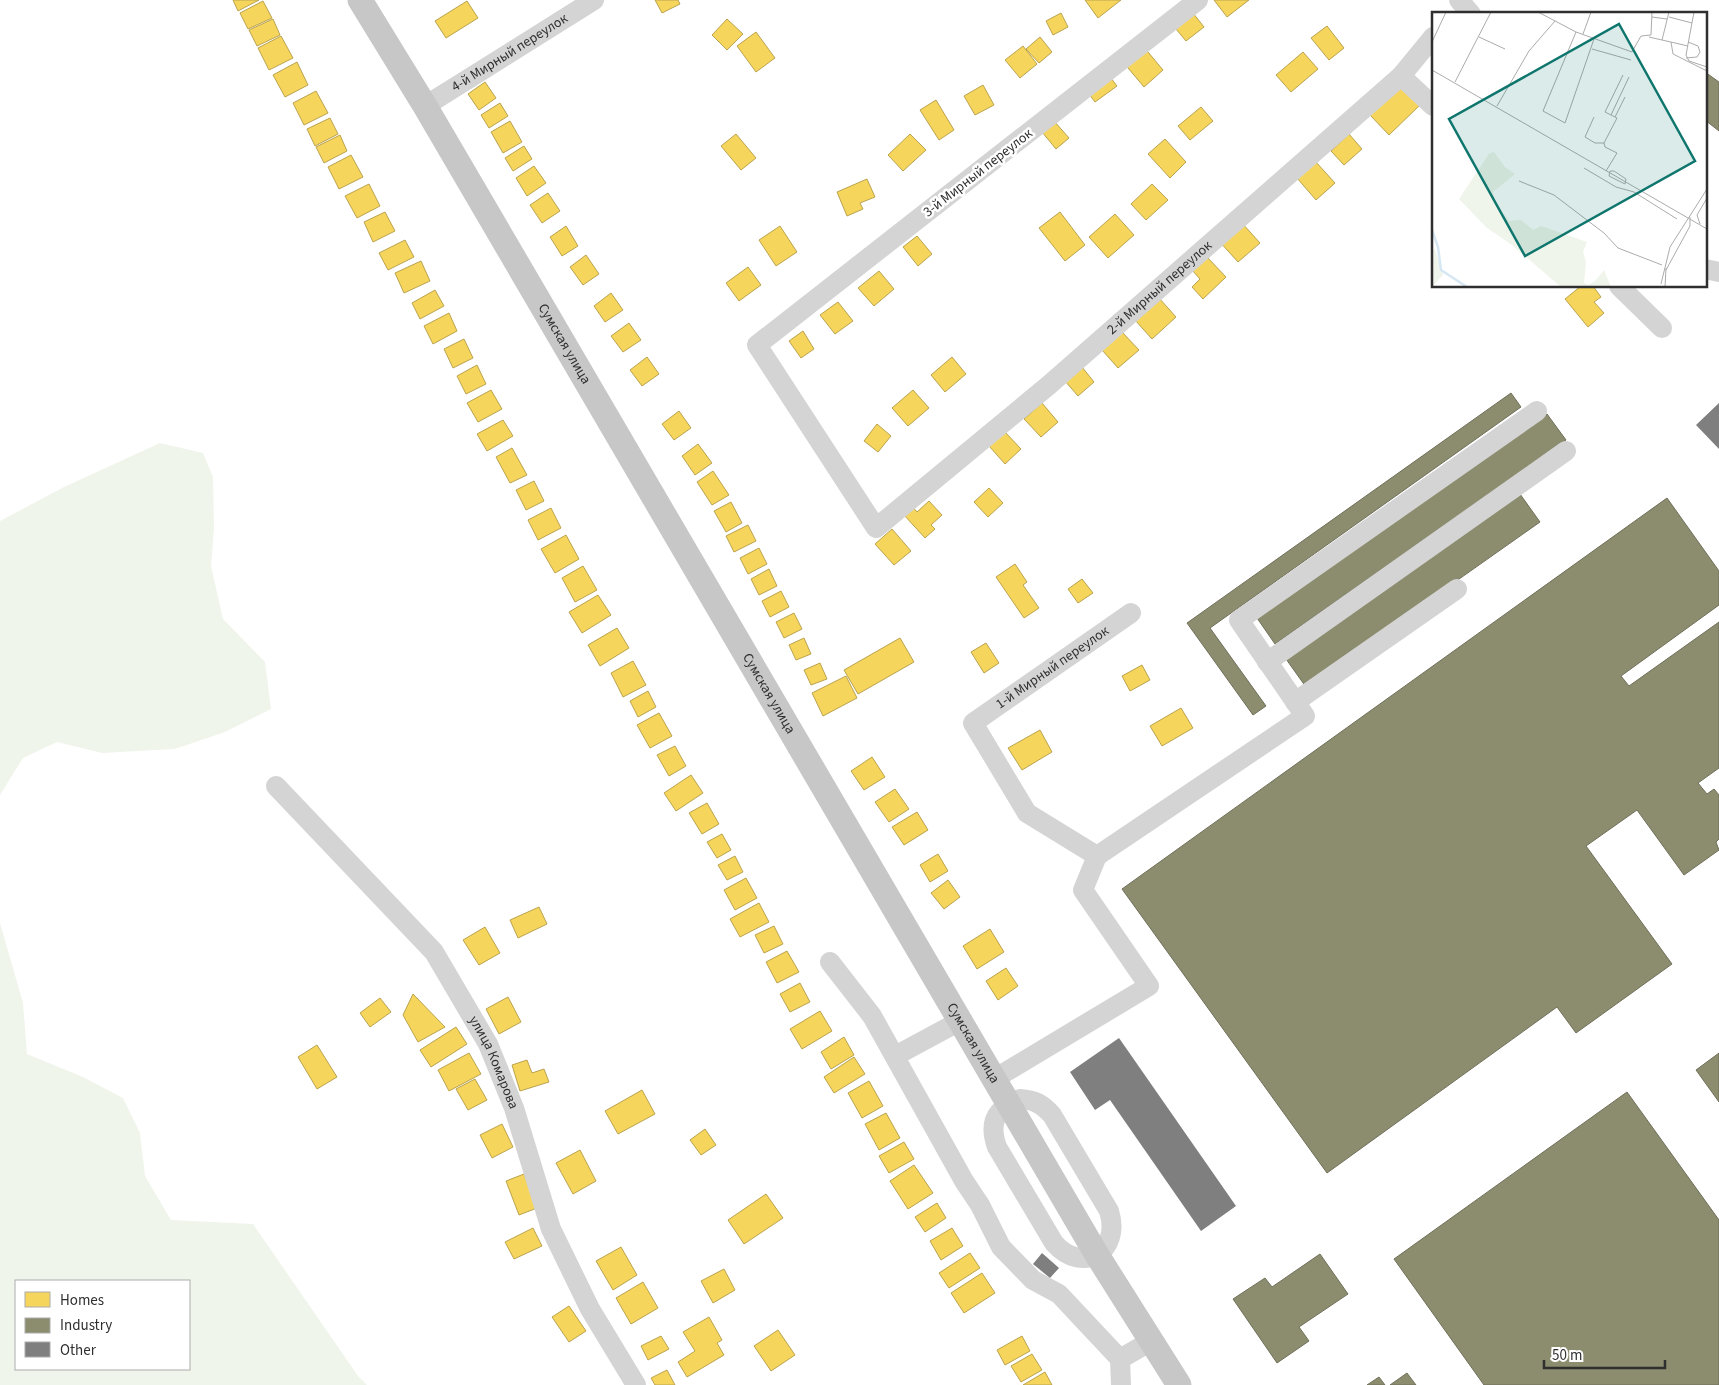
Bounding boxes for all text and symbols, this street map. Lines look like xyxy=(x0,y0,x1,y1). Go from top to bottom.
street label: 4-й Мирный переулок xyxy=(448,9,572,97)
inset map xyxy=(1432,12,1706,288)
street label: 3-й Мирный переулок xyxy=(919,124,1037,222)
street label: 2-й Мирный переулок xyxy=(1103,236,1217,339)
street label: Сумская улица xyxy=(533,300,596,388)
street label: 1-й Мирный переулок xyxy=(992,621,1113,714)
street label: Сумская улица xyxy=(737,650,800,738)
street label: Сумская улица xyxy=(942,999,1005,1087)
street label: улица Комарова xyxy=(464,1012,523,1112)
legend xyxy=(15,1280,190,1370)
text: Homes xyxy=(60,1290,104,1311)
text: Industry xyxy=(60,1315,112,1336)
scale bar xyxy=(1544,1338,1665,1370)
text: Other xyxy=(60,1340,97,1361)
text: 50 m xyxy=(1552,1345,1582,1366)

